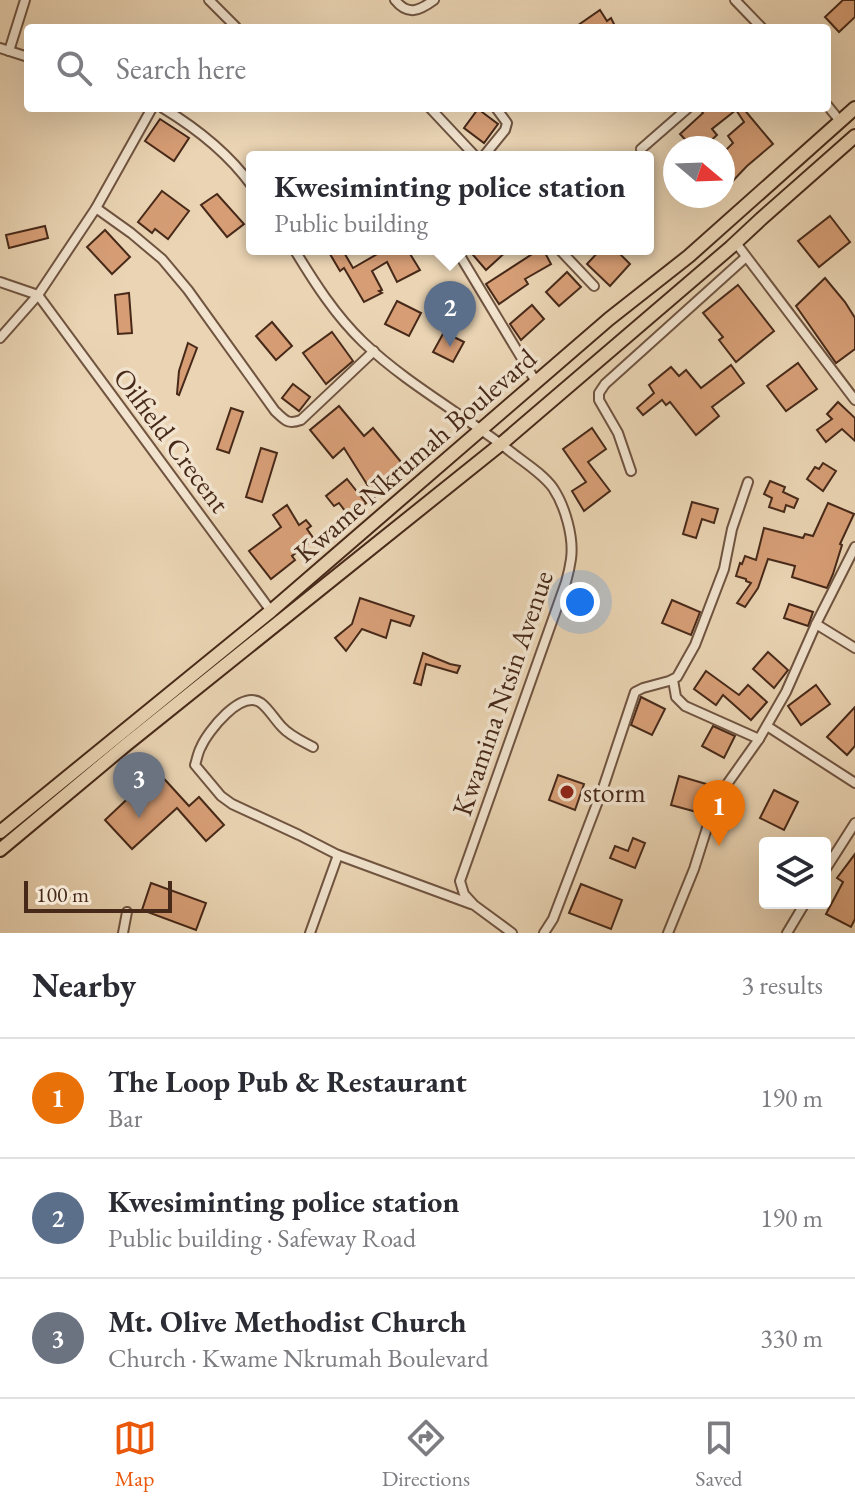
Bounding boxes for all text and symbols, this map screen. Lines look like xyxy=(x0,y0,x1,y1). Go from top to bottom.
search box xyxy=(24,24,831,112)
icon: search xyxy=(52,46,96,90)
text: Search here xyxy=(116,49,246,88)
north arrow xyxy=(663,136,735,208)
popup xyxy=(246,151,654,255)
text: Kwesiminting police station xyxy=(274,167,626,206)
text: Public building xyxy=(274,206,428,240)
pin: 2 xyxy=(424,281,476,347)
street label: Kwame Nkrumah Boulevard xyxy=(287,340,544,570)
street label: Oilfield Crecent xyxy=(106,360,238,520)
street label: Kwamina Ntsin Avenue xyxy=(443,566,561,820)
your location xyxy=(560,582,600,622)
pin: 3 xyxy=(113,752,165,818)
place label: storm xyxy=(583,774,646,810)
pin: 1 xyxy=(693,780,745,846)
marker: storm xyxy=(558,783,576,801)
map controls xyxy=(759,837,831,909)
button: layers xyxy=(759,837,831,909)
scale bar xyxy=(24,877,172,913)
text: 100 m xyxy=(36,880,89,909)
text: Nearby xyxy=(32,963,136,1007)
text: 3 results xyxy=(742,968,823,1002)
text: The Loop Pub & Restaurant xyxy=(108,1062,467,1101)
text: 1 xyxy=(51,1081,65,1115)
text: 190 m xyxy=(760,1081,823,1115)
text: Bar xyxy=(108,1101,142,1135)
text: Kwesiminting police station xyxy=(108,1182,459,1221)
text: 2 xyxy=(51,1201,65,1235)
text: 190 m xyxy=(760,1201,823,1235)
text: Public building · Safeway Road xyxy=(108,1221,416,1255)
text: Mt. Olive Methodist Church xyxy=(108,1302,467,1341)
text: 3 xyxy=(51,1321,65,1355)
text: 330 m xyxy=(760,1321,823,1355)
text: Church · Kwame Nkrumah Boulevard xyxy=(108,1341,489,1375)
tab: Map xyxy=(113,1416,157,1493)
tab: Directions xyxy=(382,1416,470,1493)
tab: Saved xyxy=(695,1416,742,1493)

